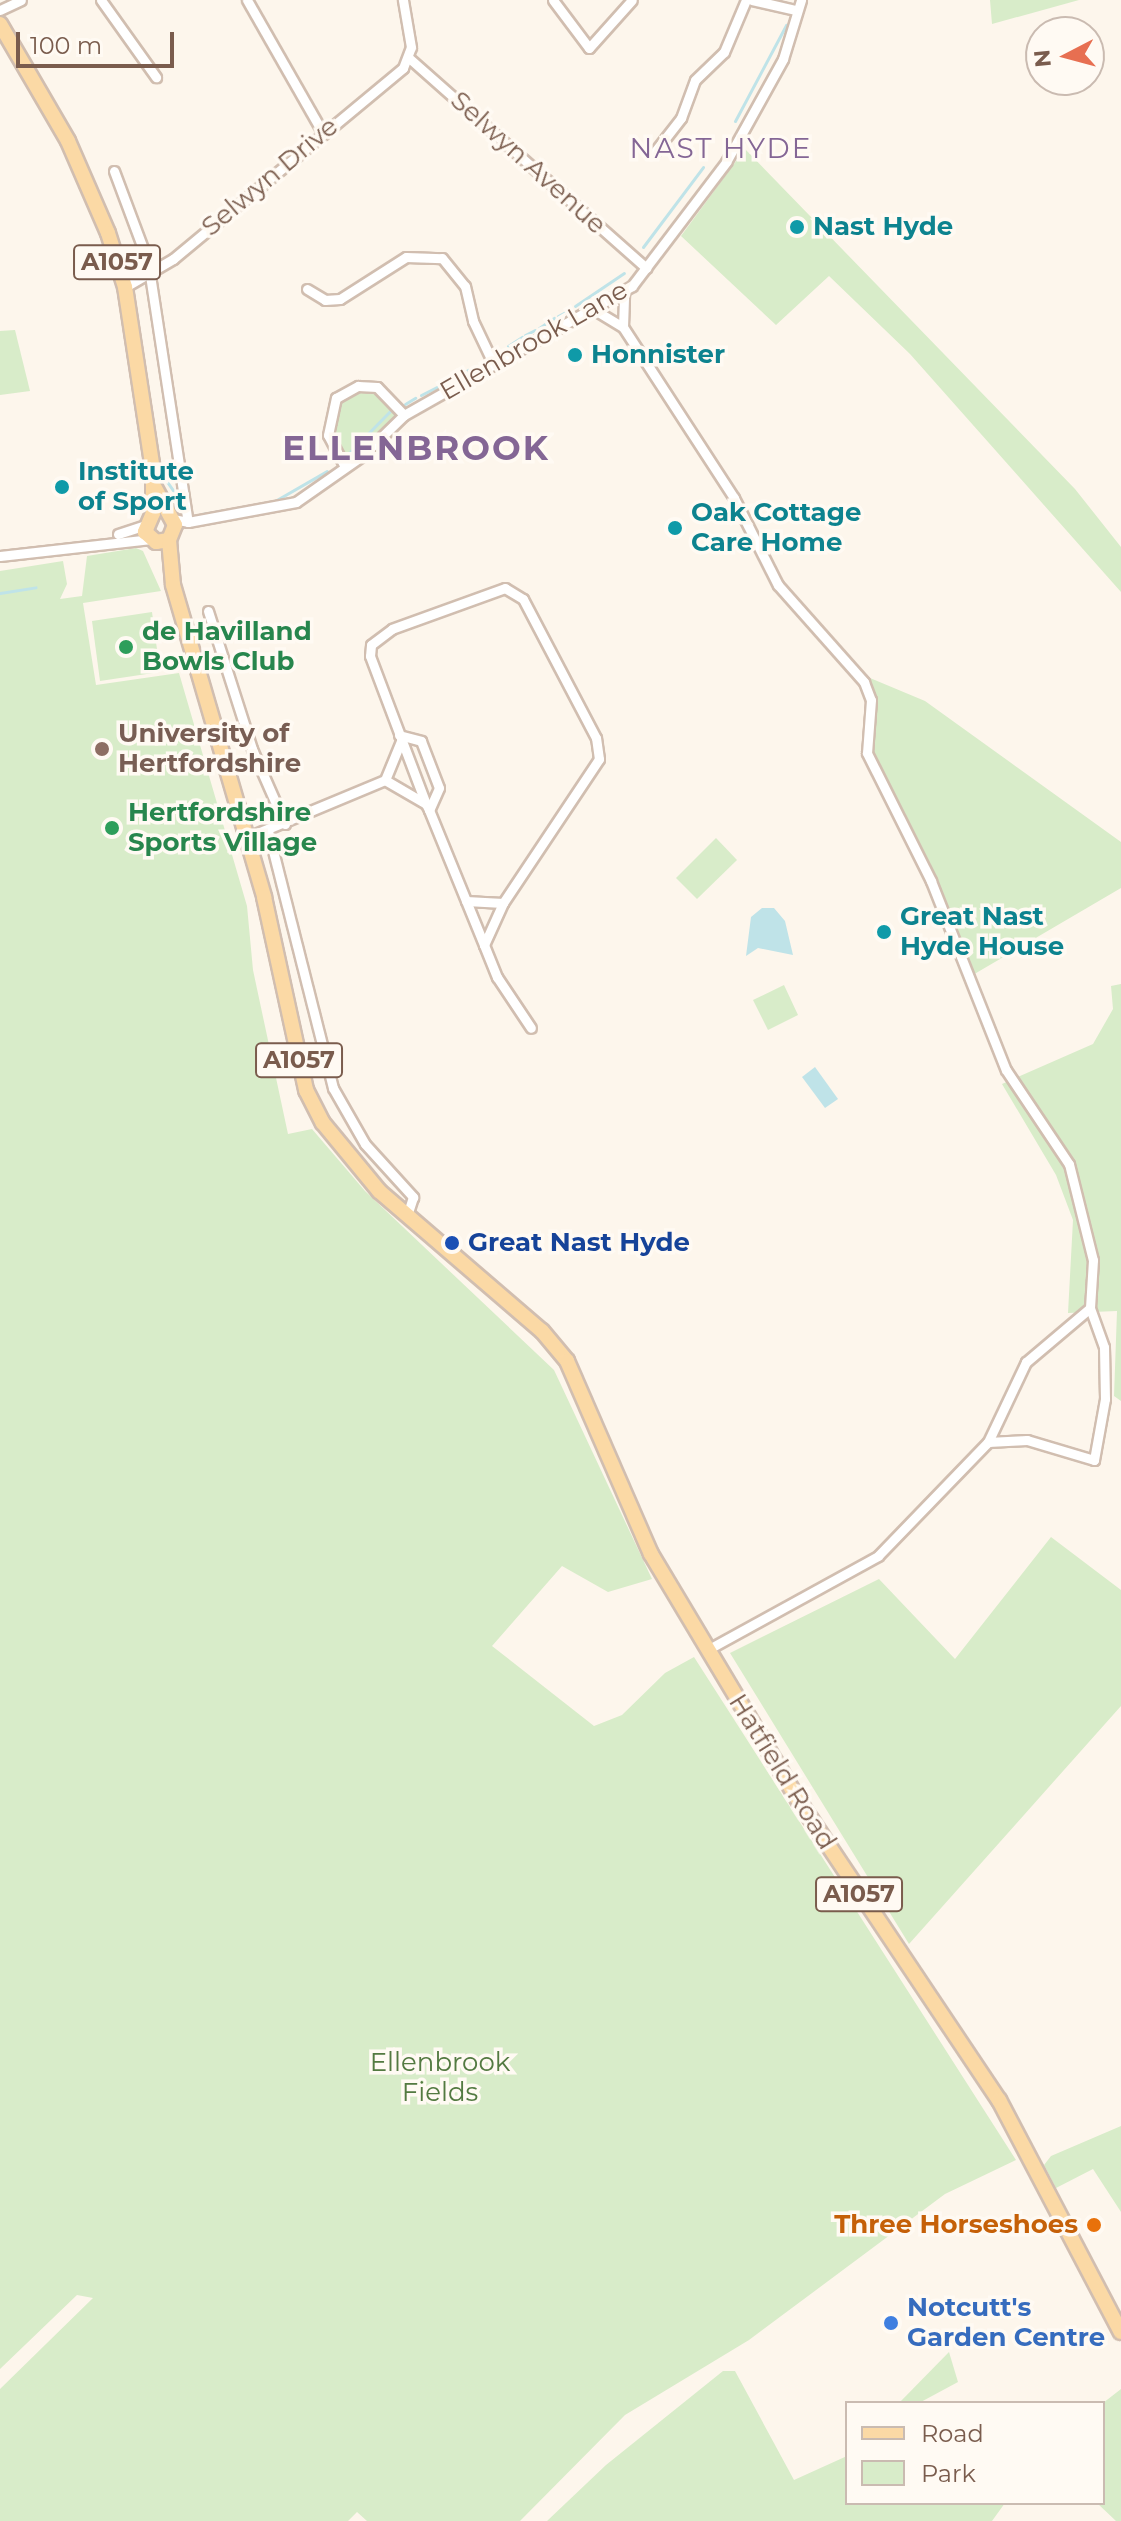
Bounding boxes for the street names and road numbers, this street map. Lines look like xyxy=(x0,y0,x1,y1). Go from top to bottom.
street label: Selwyn Avenue xyxy=(444,85,612,241)
street label: Selwyn Drive xyxy=(196,111,344,243)
road number: A1057 xyxy=(73,242,161,282)
street label: Ellenbrook Lane xyxy=(435,275,633,407)
road number: A1057 xyxy=(255,1040,343,1080)
street label: Hatfield Road xyxy=(722,1688,842,1856)
road number: A1057 xyxy=(815,1874,903,1914)

